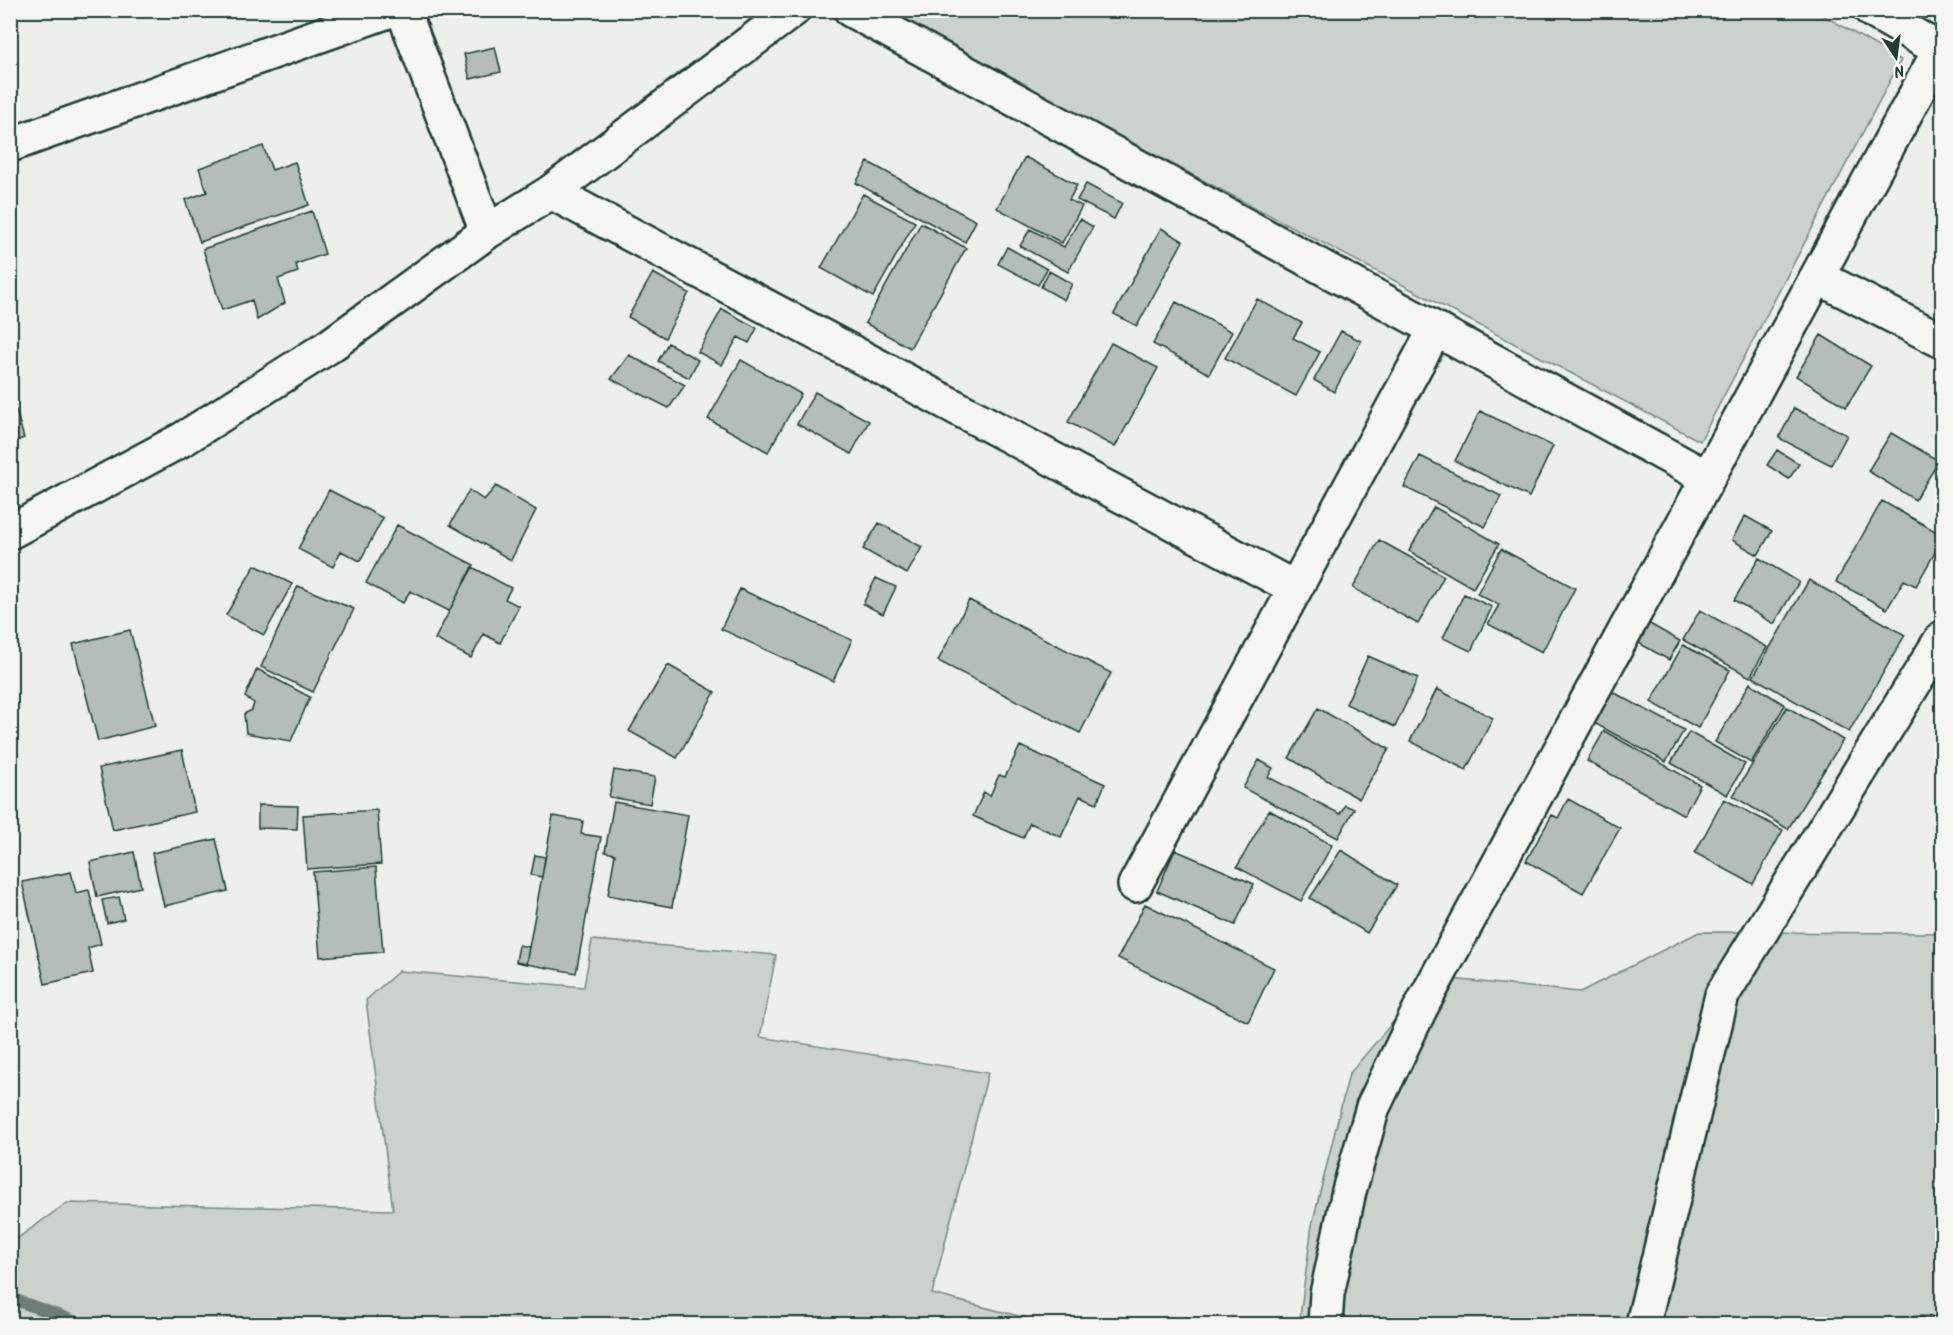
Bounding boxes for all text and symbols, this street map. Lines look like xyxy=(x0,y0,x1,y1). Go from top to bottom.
north arrow xyxy=(1866,27,1926,87)
text: N xyxy=(1891,57,1907,83)

